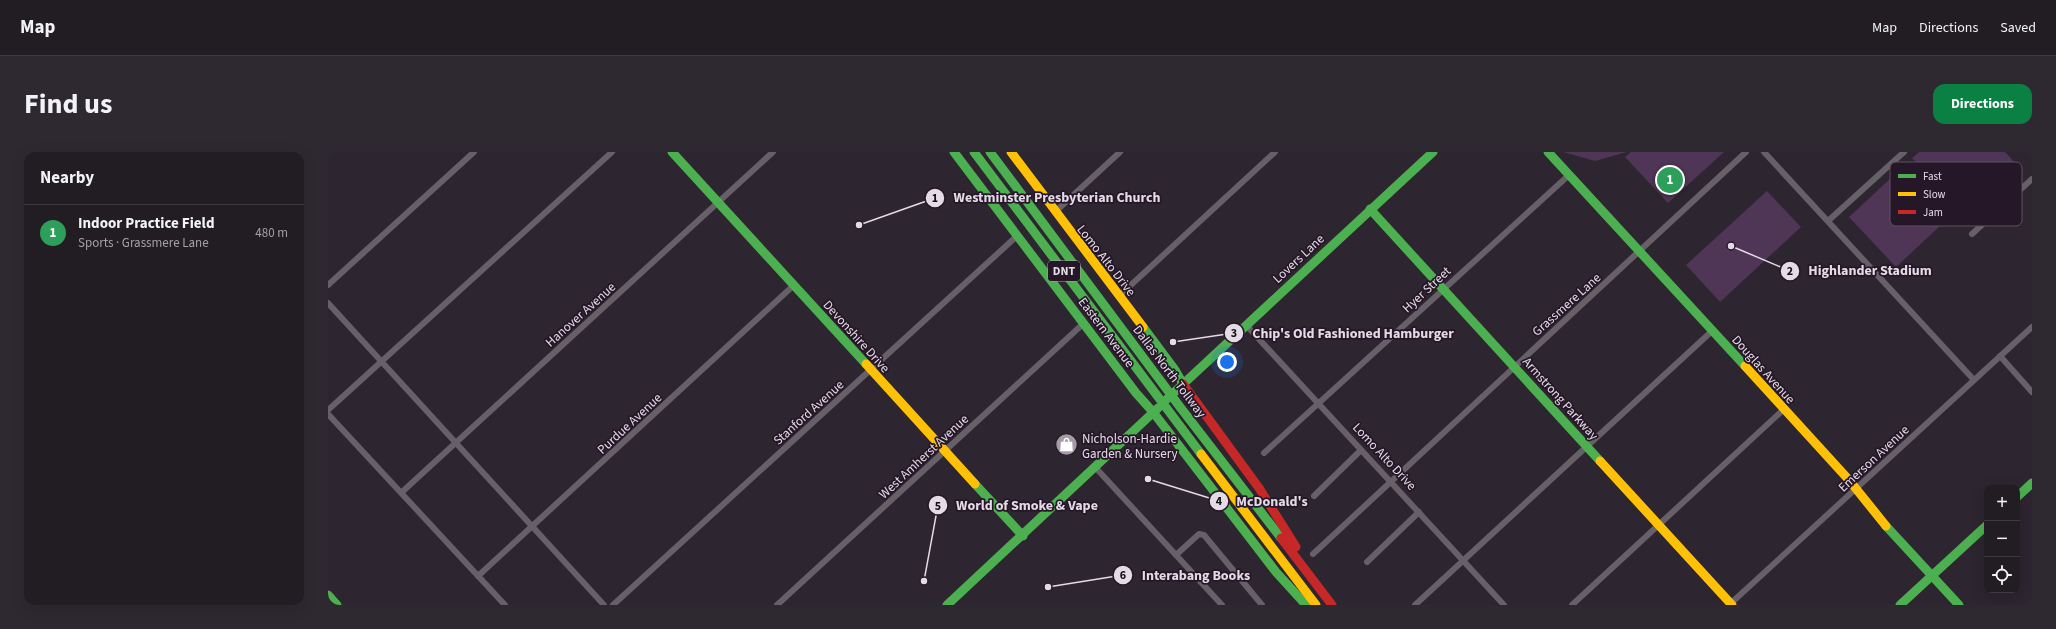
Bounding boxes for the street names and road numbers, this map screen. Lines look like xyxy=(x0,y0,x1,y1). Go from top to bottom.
street label: Lomo Alto Drive xyxy=(1073,221,1140,300)
street label: Lovers Lane xyxy=(1269,230,1328,287)
road number: DNT xyxy=(1048,261,1080,281)
street label: Hyer Street xyxy=(1398,262,1455,317)
street label: Grassmere Lane xyxy=(1528,269,1605,340)
street label: Hanover Avenue xyxy=(542,278,620,351)
street label: Eastern Avenue xyxy=(1074,294,1139,371)
street label: Devonshire Drive xyxy=(819,296,894,377)
street label: Dallas North Tollway xyxy=(1128,322,1210,422)
street label: Douglas Avenue xyxy=(1728,331,1799,408)
street label: Armstrong Parkway xyxy=(1518,353,1602,444)
street label: Stanford Avenue xyxy=(769,376,848,449)
street label: Purdue Avenue xyxy=(593,389,666,458)
street label: West Amherst Avenue xyxy=(875,410,973,503)
street label: Lomo Alto Drive xyxy=(1348,419,1420,494)
street label: Emerson Avenue xyxy=(1834,421,1913,496)

